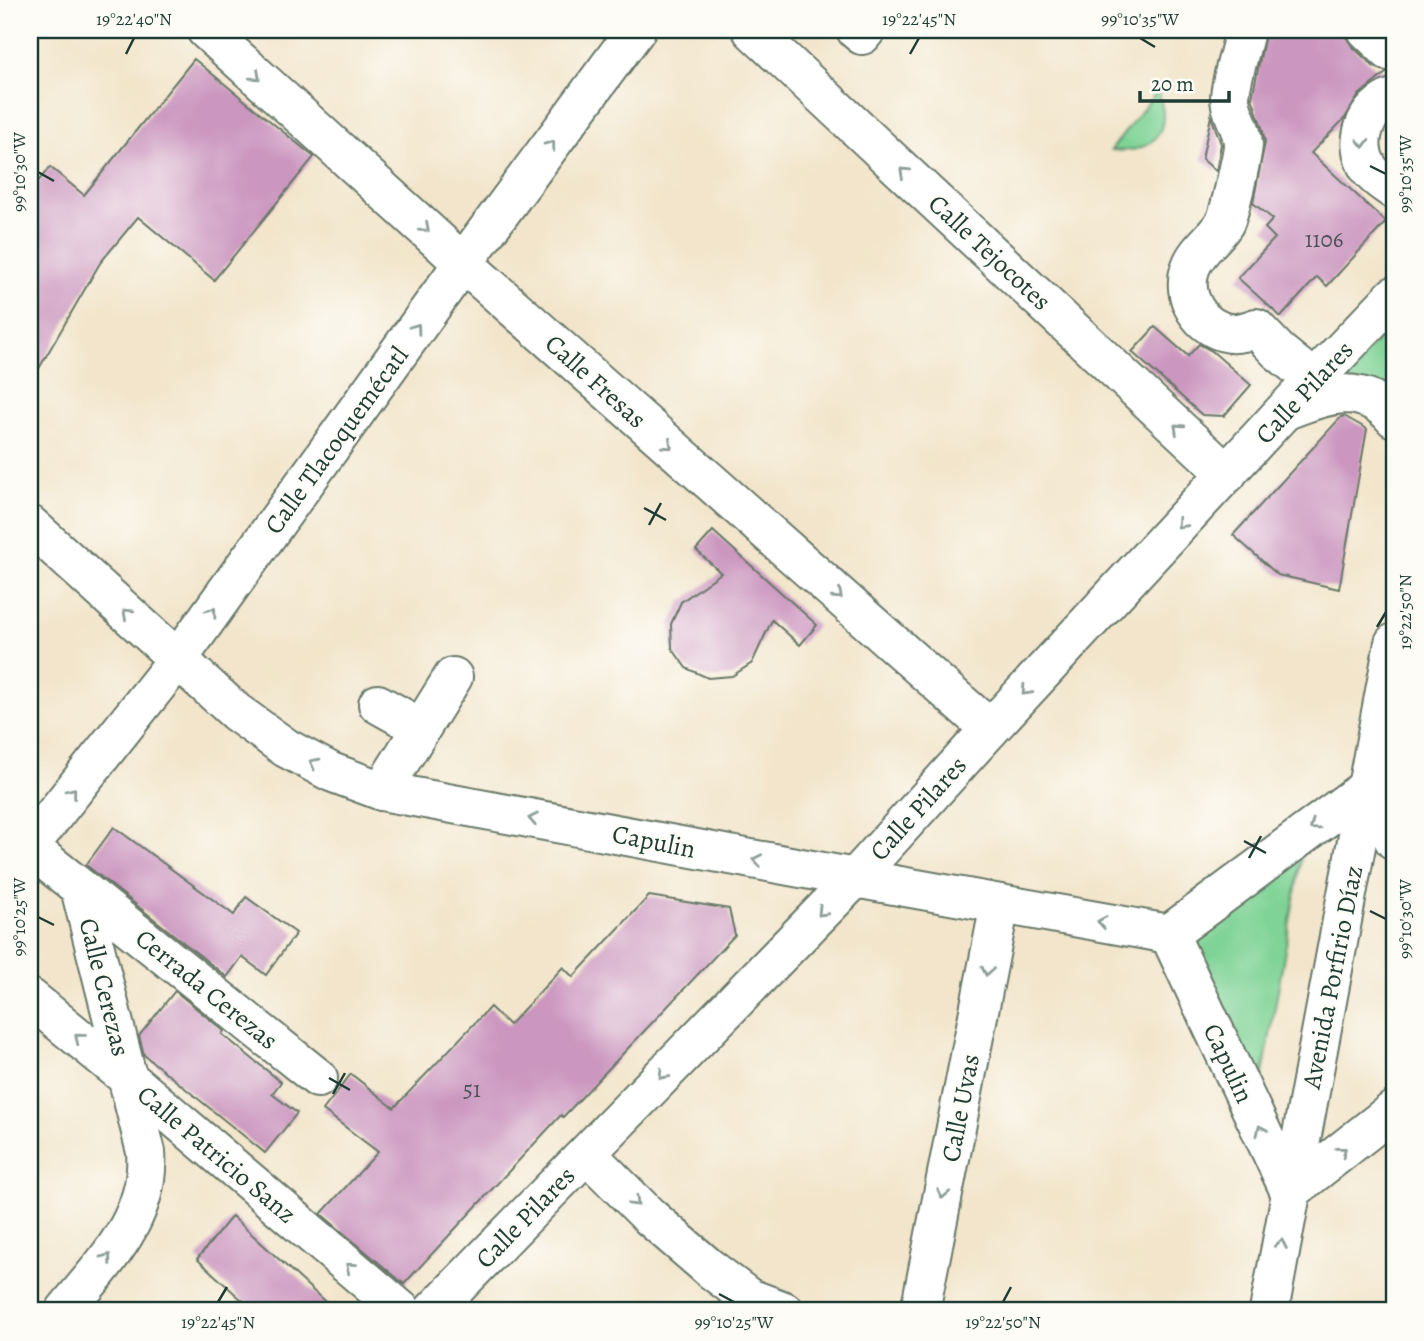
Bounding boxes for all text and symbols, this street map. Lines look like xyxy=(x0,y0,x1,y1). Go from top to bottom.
text: 19°22'40"N xyxy=(96,7,172,31)
text: 19°22'45"N xyxy=(882,7,956,31)
text: 99°10'35"W xyxy=(1101,7,1179,31)
scale bar xyxy=(1140,60,1230,104)
one-way arrow xyxy=(248,67,261,80)
text: 20 m xyxy=(1151,70,1194,98)
text: 99°10'30"W xyxy=(7,132,31,212)
text: 99°10'35"W xyxy=(1393,135,1417,213)
one-way arrow xyxy=(1355,138,1371,149)
one-way arrow xyxy=(542,140,555,152)
one-way arrow xyxy=(899,168,912,180)
street label: Calle Tejocotes xyxy=(921,186,1059,318)
one-way arrow xyxy=(417,220,430,233)
house number: 1106 xyxy=(1305,224,1343,255)
one-way arrow xyxy=(408,323,420,336)
street label: Calle Fresas xyxy=(537,327,654,436)
street label: Calle Pilares xyxy=(1247,333,1361,452)
street label: Calle Tlacoquemécatl xyxy=(256,339,416,541)
one-way arrow xyxy=(1173,423,1186,436)
one-way arrow xyxy=(660,436,673,449)
one-way arrow xyxy=(1177,516,1189,529)
text: 19°22'50"N xyxy=(1393,574,1417,650)
one-way arrow xyxy=(830,587,843,599)
one-way arrow xyxy=(203,607,216,620)
one-way arrow xyxy=(122,609,135,621)
one-way arrow xyxy=(1021,683,1034,696)
street label: Calle Pilares xyxy=(862,748,975,868)
one-way arrow xyxy=(309,758,321,771)
one-way arrow xyxy=(64,787,77,799)
one-way arrow xyxy=(528,812,539,827)
street label: Capulin xyxy=(609,816,699,867)
one-way arrow xyxy=(1309,818,1322,830)
one-way arrow xyxy=(751,854,763,869)
street label: Avenida Porfirio Díaz xyxy=(1293,863,1371,1093)
text: 99°10'25"W xyxy=(7,877,31,957)
text: 99°10'30"W xyxy=(1393,879,1417,959)
one-way arrow xyxy=(818,904,830,916)
street label: Calle Cerezas xyxy=(70,914,139,1060)
one-way arrow xyxy=(1096,915,1108,930)
street label: Cerrada Cerezas xyxy=(128,921,285,1058)
one-way arrow xyxy=(980,965,995,977)
street label: Capulin xyxy=(1195,1018,1262,1109)
one-way arrow xyxy=(74,1034,87,1046)
street label: Calle Uvas xyxy=(933,1051,988,1165)
one-way arrow xyxy=(659,1067,672,1080)
house number: 51 xyxy=(463,1074,481,1105)
street label: Calle Patricio Sanz xyxy=(130,1077,304,1231)
one-way arrow xyxy=(1255,1125,1269,1137)
one-way arrow xyxy=(1335,1146,1347,1159)
street label: Calle Pilares xyxy=(468,1159,583,1276)
one-way arrow xyxy=(936,1188,951,1200)
one-way arrow xyxy=(627,1193,640,1206)
one-way arrow xyxy=(1273,1238,1288,1250)
one-way arrow xyxy=(99,1253,112,1266)
one-way arrow xyxy=(345,1263,358,1275)
text: 19°22'45"N xyxy=(181,1310,255,1334)
text: 99°10'25"W xyxy=(694,1310,774,1334)
text: 19°22'50"N xyxy=(965,1310,1041,1334)

